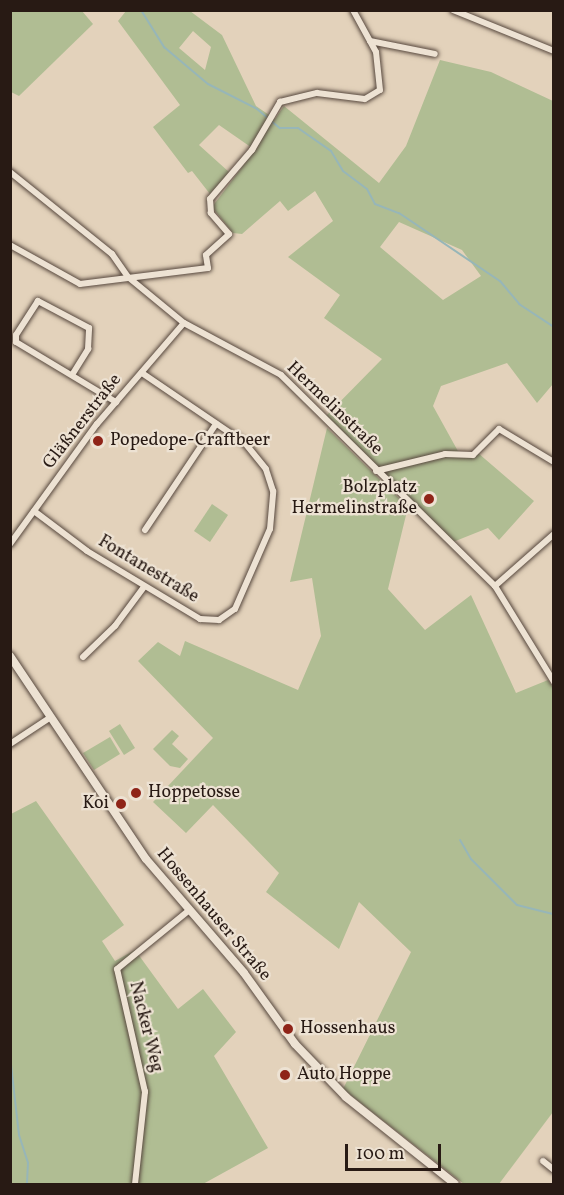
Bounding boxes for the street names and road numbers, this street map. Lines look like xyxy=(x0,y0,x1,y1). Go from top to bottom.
street label: Hermelinstraße xyxy=(281,358,387,460)
street label: Gläßnerstraße xyxy=(39,370,127,474)
street label: Fontanestraße xyxy=(94,531,202,609)
street label: Hossenhauser Straße xyxy=(151,844,275,986)
street label: Nacker Weg xyxy=(123,979,167,1075)

